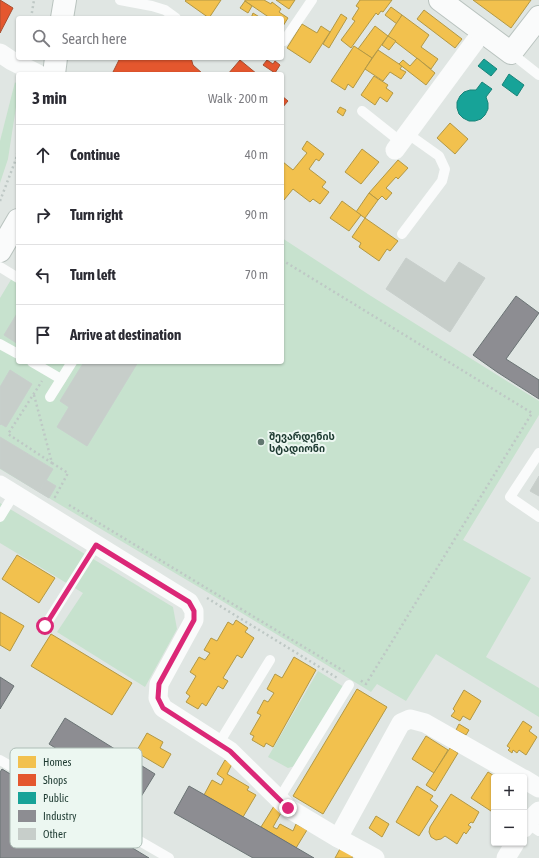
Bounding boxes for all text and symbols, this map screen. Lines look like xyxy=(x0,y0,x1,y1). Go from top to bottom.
search box xyxy=(16,16,284,60)
icon: search xyxy=(30,27,52,49)
text: Search here xyxy=(62,30,127,47)
text: 3 min xyxy=(32,88,67,108)
text: Walk · 200 m xyxy=(208,91,268,106)
icon: ahead xyxy=(32,144,54,166)
text: Continue xyxy=(70,146,120,163)
text: 40 m xyxy=(245,147,268,162)
icon: right xyxy=(32,204,54,226)
text: Turn right xyxy=(70,206,123,223)
text: 90 m xyxy=(245,207,268,222)
icon: left xyxy=(32,264,54,286)
text: Turn left xyxy=(70,266,116,283)
text: 70 m xyxy=(245,267,268,282)
icon: arrive xyxy=(32,324,54,346)
text: Arrive at destination xyxy=(70,326,181,343)
place label: შევარდენის სტადიონი xyxy=(269,431,335,455)
marker: შევარდენის სტადიონი xyxy=(256,437,266,447)
route start xyxy=(36,617,54,635)
legend xyxy=(10,748,142,848)
text: Homes xyxy=(43,756,71,768)
text: Shops xyxy=(43,774,67,786)
map controls xyxy=(491,774,527,846)
button: + xyxy=(491,774,527,810)
text: Public xyxy=(43,792,69,804)
route end xyxy=(279,799,297,817)
text: Industry xyxy=(43,810,77,822)
button: − xyxy=(491,810,527,846)
text: Other xyxy=(43,828,67,840)

